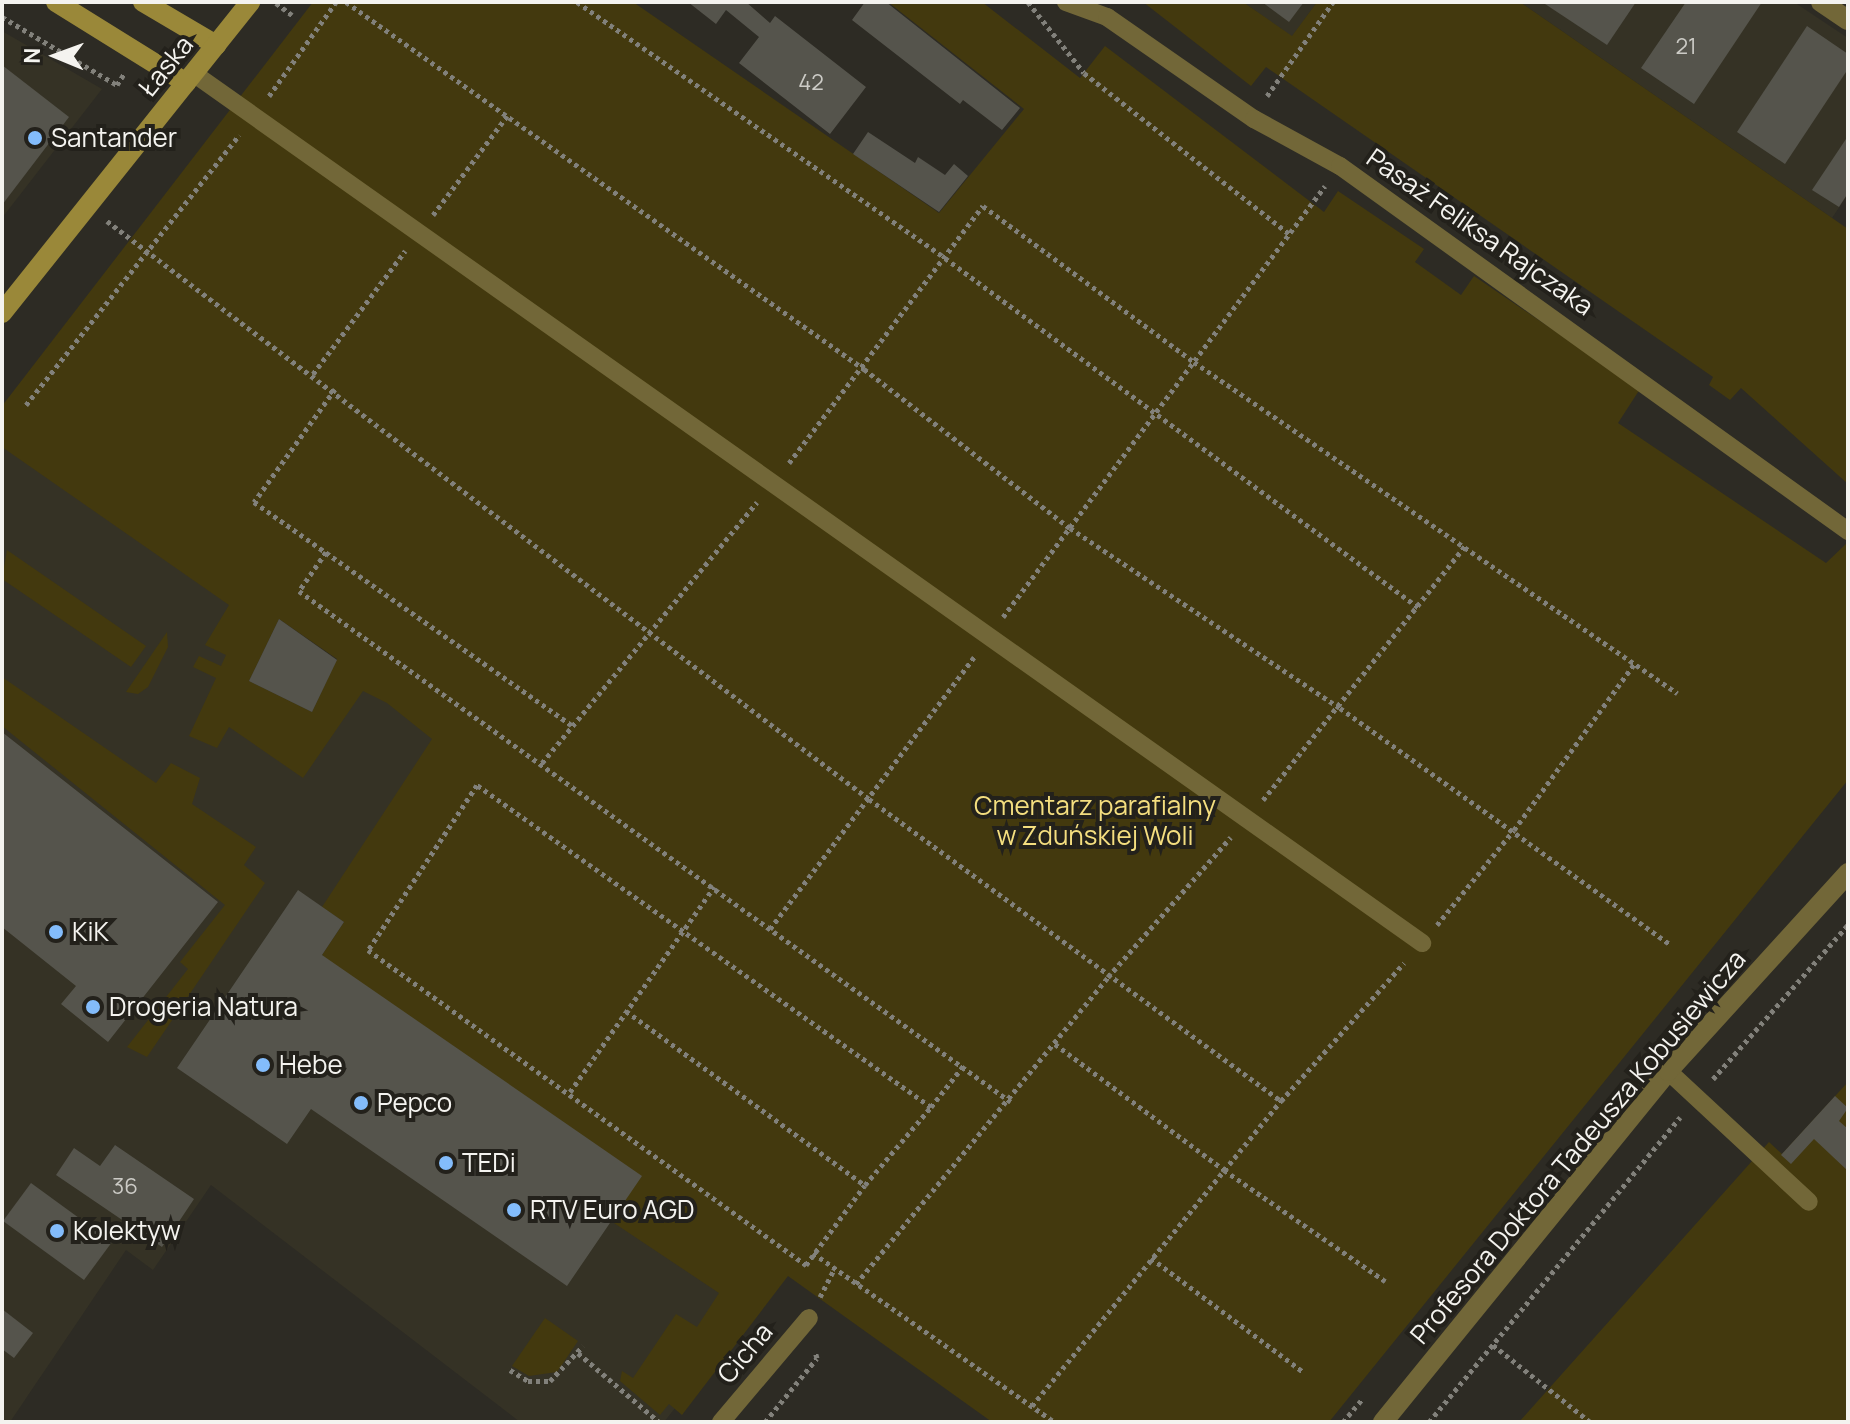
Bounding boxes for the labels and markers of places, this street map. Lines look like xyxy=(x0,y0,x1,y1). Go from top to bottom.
place label: Santander xyxy=(51,122,177,154)
marker: Santander xyxy=(26,129,44,147)
place label: KiK xyxy=(72,916,109,948)
marker: KiK xyxy=(47,923,65,941)
place label: Drogeria Natura xyxy=(109,991,298,1023)
marker: Drogeria Natura xyxy=(84,998,102,1016)
place label: Hebe xyxy=(279,1049,343,1081)
marker: Hebe xyxy=(254,1056,272,1074)
place label: Pepco xyxy=(377,1087,452,1119)
marker: Pepco xyxy=(352,1094,370,1112)
place label: TEDi xyxy=(462,1147,516,1179)
marker: TEDi xyxy=(437,1154,455,1172)
place label: RTV Euro AGD xyxy=(530,1194,694,1226)
marker: RTV Euro AGD xyxy=(505,1201,523,1219)
place label: Kolektyw xyxy=(73,1215,181,1247)
marker: Kolektyw xyxy=(48,1222,66,1240)

